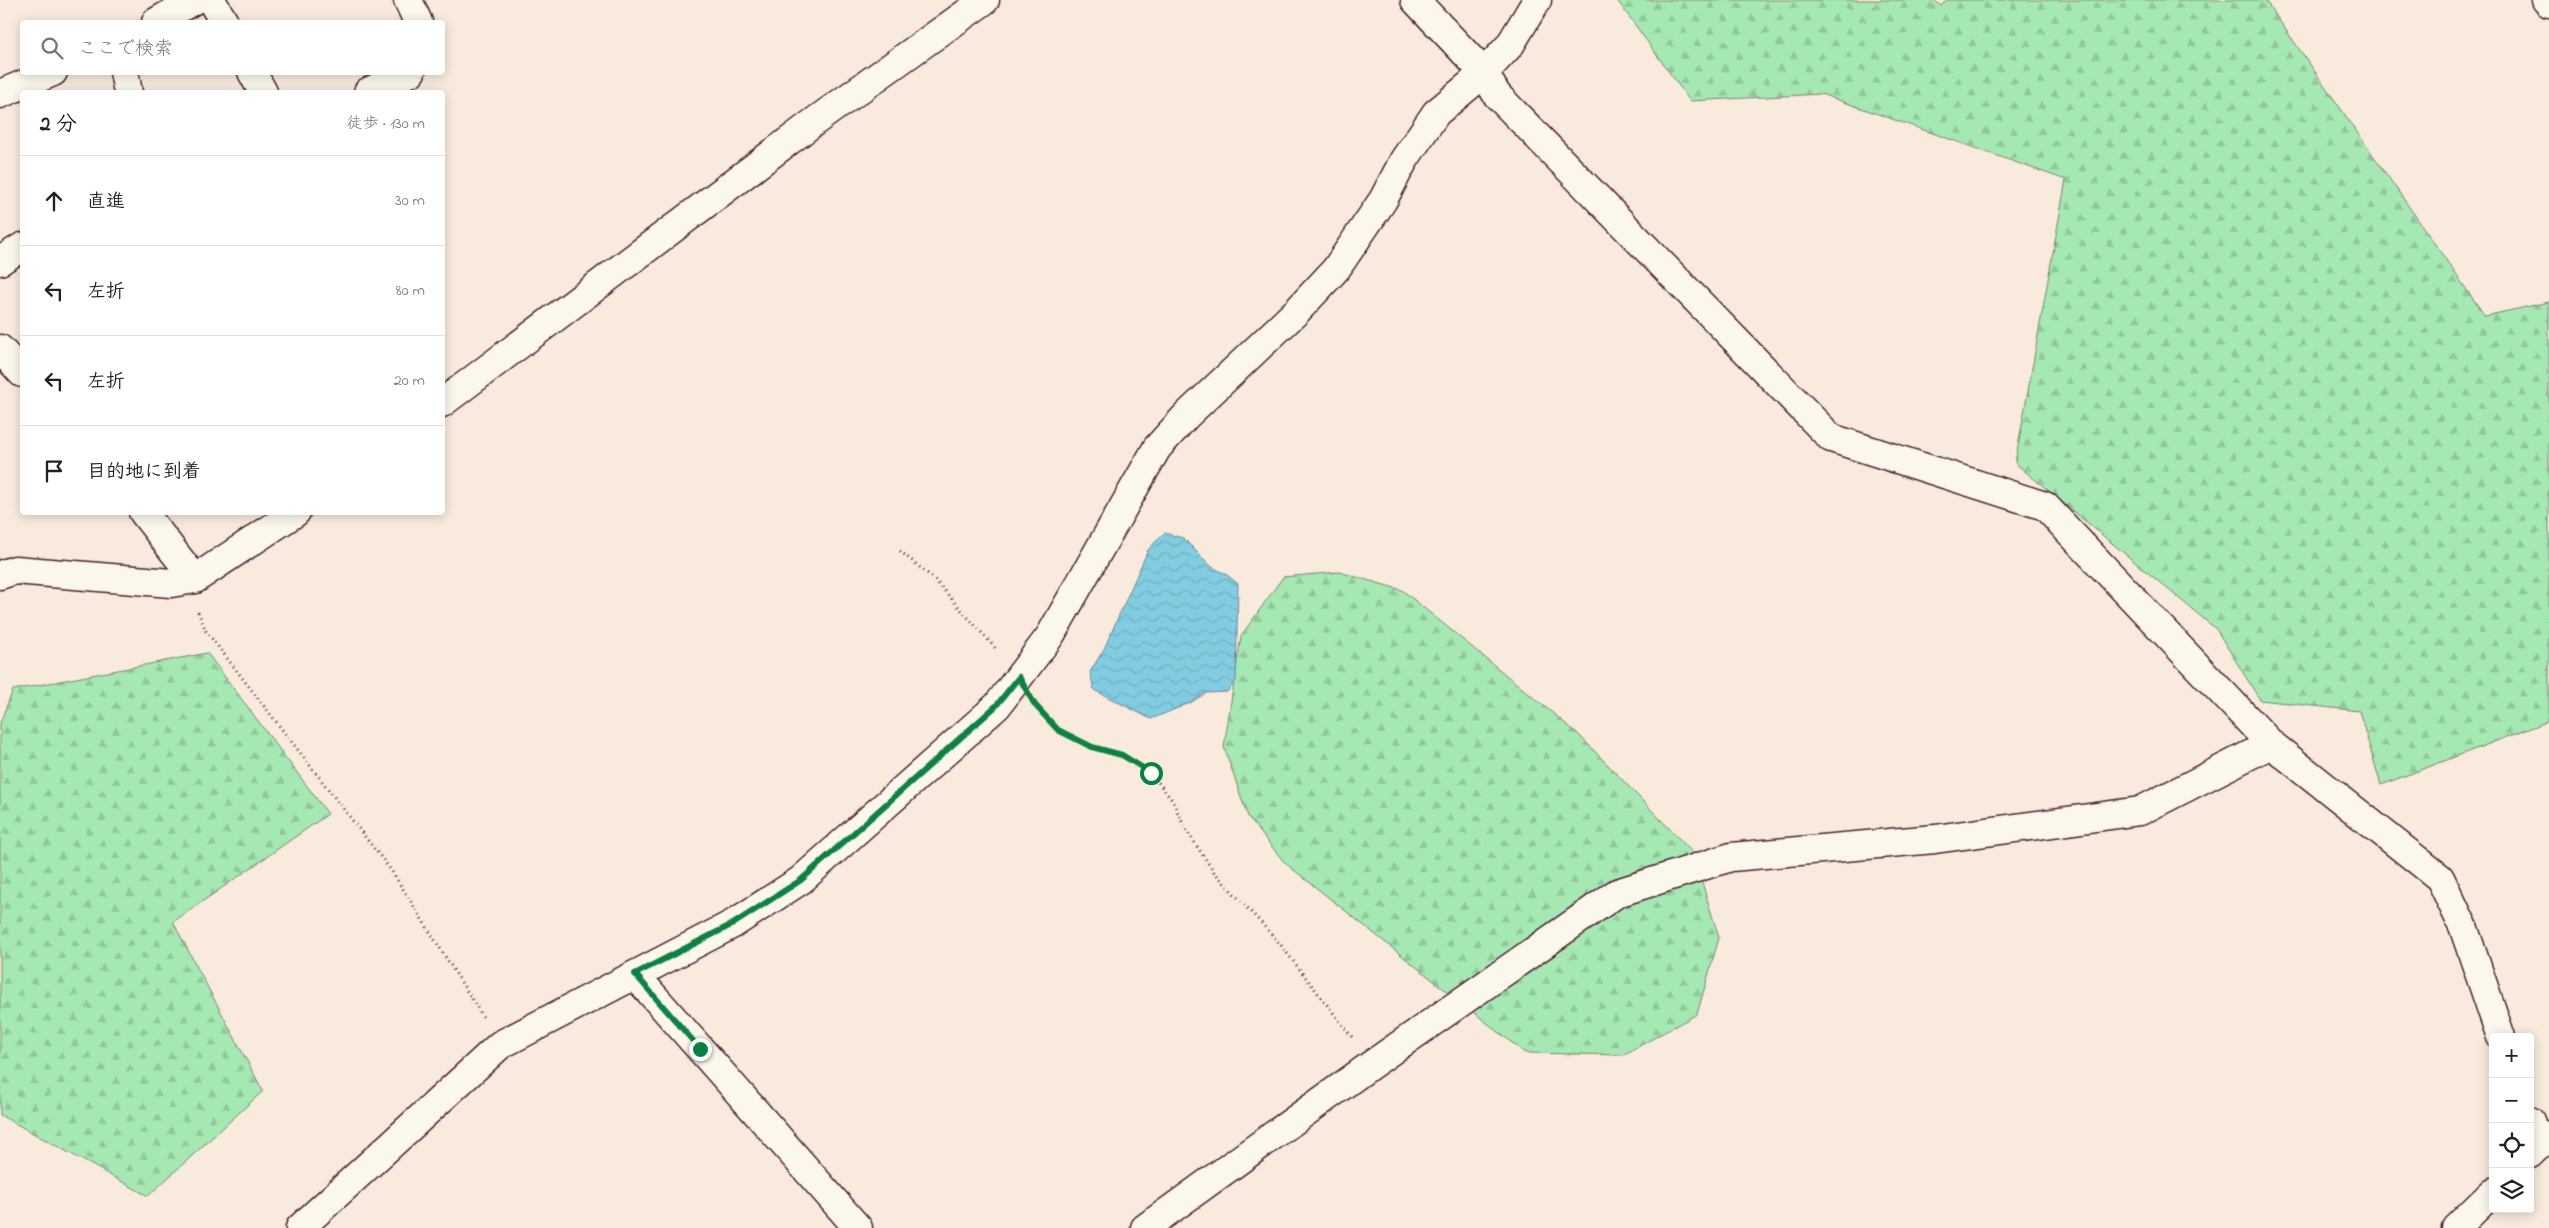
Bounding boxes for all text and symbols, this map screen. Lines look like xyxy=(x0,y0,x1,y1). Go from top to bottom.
search box xyxy=(20,20,445,75)
icon: search xyxy=(38,34,66,62)
text: ここで検索 xyxy=(78,36,173,63)
text: 2 分 xyxy=(40,110,77,140)
text: 徒歩 · 130 m xyxy=(347,112,425,136)
icon: ahead xyxy=(40,187,68,215)
text: 直進 xyxy=(87,189,125,216)
text: 30 m xyxy=(395,189,425,213)
icon: left xyxy=(40,277,68,305)
text: 左折 xyxy=(87,279,125,306)
text: 80 m xyxy=(396,279,425,303)
icon: left xyxy=(40,367,68,395)
text: 左折 xyxy=(87,369,125,396)
text: 20 m xyxy=(394,369,425,393)
icon: arrive xyxy=(40,457,68,485)
text: 目的地に到着 xyxy=(87,459,201,486)
route start xyxy=(1140,762,1163,785)
map controls xyxy=(2489,1033,2534,1213)
button: + xyxy=(2489,1033,2534,1078)
route end xyxy=(689,1038,712,1061)
button: − xyxy=(2489,1078,2534,1123)
button: locate xyxy=(2489,1123,2534,1168)
button: layers xyxy=(2489,1168,2534,1213)

